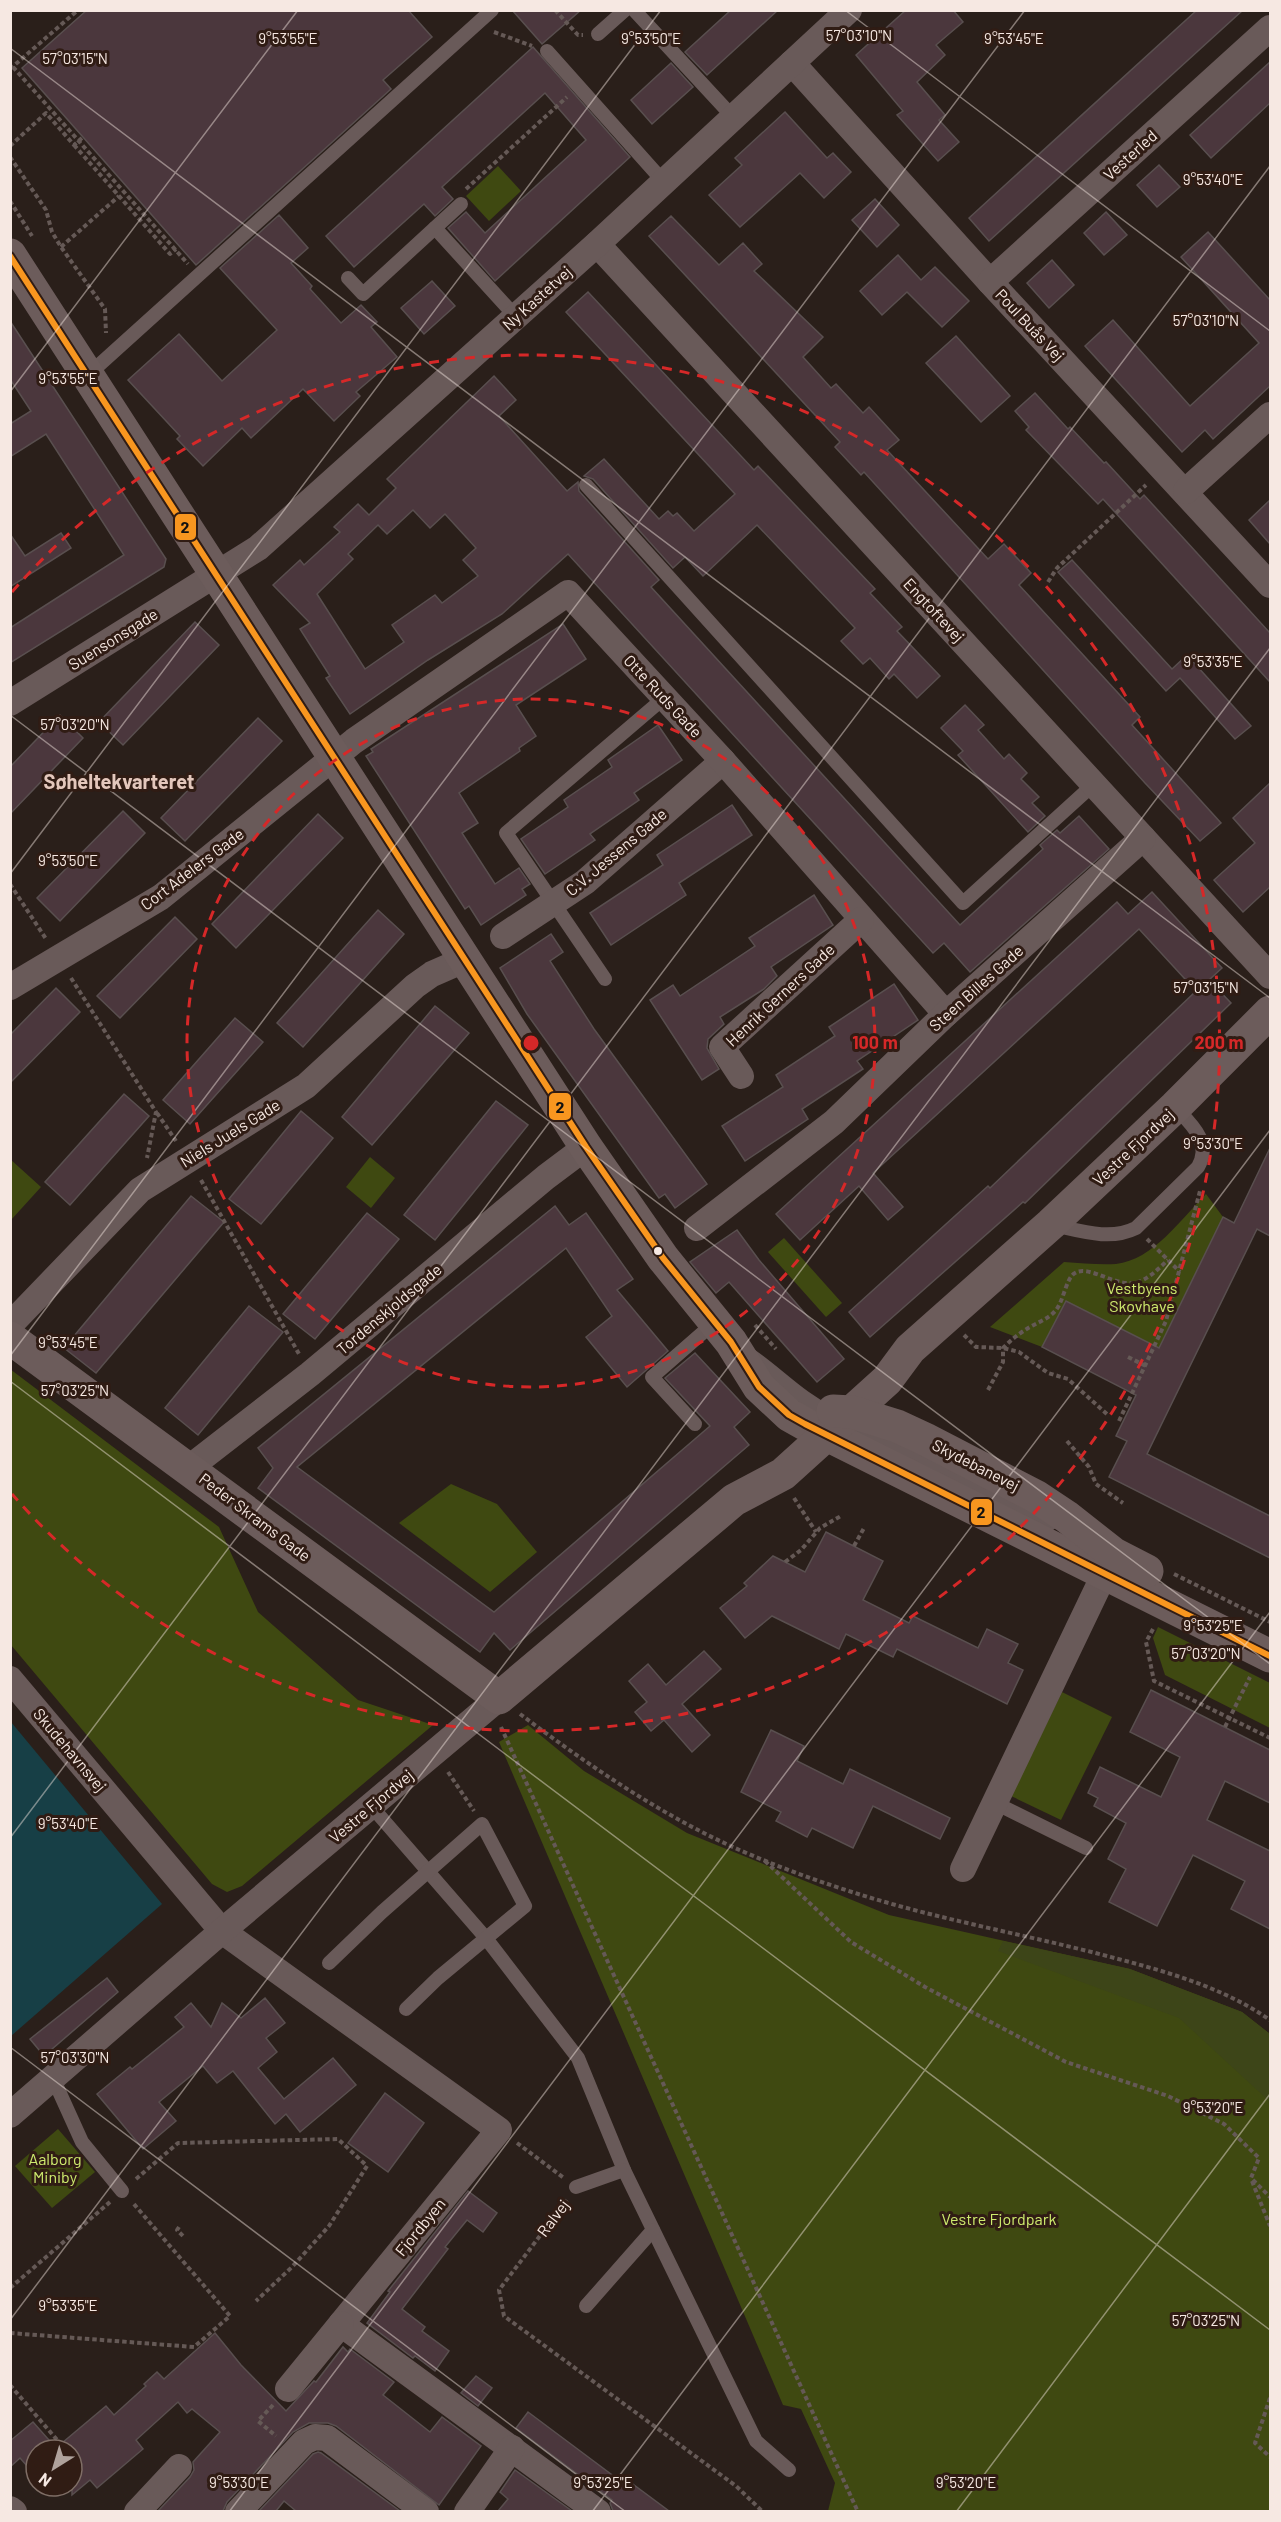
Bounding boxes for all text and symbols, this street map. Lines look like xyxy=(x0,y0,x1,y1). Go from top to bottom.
text: 57°03'10"N xyxy=(826,26,892,44)
text: 9°53'55"E xyxy=(258,29,318,47)
text: 9°53'50"E xyxy=(621,29,681,47)
text: 9°53'45"E xyxy=(984,29,1044,47)
text: 57°03'15"N xyxy=(42,49,108,67)
street label: Vesterled xyxy=(1099,126,1160,184)
text: 9°53'40"E xyxy=(1183,170,1243,188)
street label: Ny Kastetvej xyxy=(498,262,575,334)
street label: Poul Buås Vej xyxy=(992,285,1069,365)
text: 57°03'10"N xyxy=(1173,311,1239,329)
text: 9°53'55"E xyxy=(38,369,98,387)
line badge: 2 xyxy=(174,513,197,541)
text: 2 xyxy=(181,517,190,536)
street label: Engtoftevej xyxy=(900,574,969,646)
street label: Suensonsgade xyxy=(65,604,161,674)
street label: Otte Ruds Gade xyxy=(620,650,707,741)
text: 9°53'35"E xyxy=(1183,652,1243,670)
text: 57°03'20"N xyxy=(40,715,110,733)
district label: Søheltekvarteret xyxy=(44,769,194,793)
street label: C.V. Jessens Gade xyxy=(561,804,670,899)
street label: Cort Adelers Gade xyxy=(136,824,247,914)
text: 9°53'50"E xyxy=(38,851,98,869)
street label: Henrik Gerners Gade xyxy=(721,939,838,1050)
street label: Steen Billes Gade xyxy=(925,941,1027,1035)
text: 57°03'15"N xyxy=(1173,978,1239,996)
text: 100 m xyxy=(852,1031,898,1053)
text: 200 m xyxy=(1194,1031,1244,1053)
centre of rings xyxy=(521,1033,541,1053)
line badge: 2 xyxy=(548,1092,572,1121)
street label: Niels Juels Gade xyxy=(176,1094,283,1171)
text: 2 xyxy=(556,1097,565,1116)
street label: Vestre Fjordvej xyxy=(1088,1104,1177,1189)
text: 9°53'30"E xyxy=(1183,1134,1243,1152)
unlabelled marker xyxy=(652,1245,664,1257)
street label: Tordenskjoldsgade xyxy=(332,1259,445,1358)
park label: Vestbyens Skovhave xyxy=(1106,1278,1178,1315)
text: 9°53'45"E xyxy=(38,1333,98,1351)
text: 57°03'25"N xyxy=(41,1381,109,1399)
street label: Skydebanevej xyxy=(929,1434,1023,1495)
street label: Peder Skrams Gade xyxy=(196,1469,315,1565)
line badge: 2 xyxy=(970,1498,993,1526)
text: 2 xyxy=(977,1502,986,1521)
text: 9°53'25"E xyxy=(1183,1616,1243,1634)
text: 57°03'20"N xyxy=(1171,1644,1241,1662)
street label: Skudehavnsvej xyxy=(30,1704,111,1795)
street label: Vestre Fjordvej xyxy=(325,1765,417,1846)
text: 9°53'40"E xyxy=(38,1814,98,1832)
text: 57°03'30"N xyxy=(41,2048,110,2066)
text: 9°53'20"E xyxy=(1183,2098,1243,2116)
park label: Aalborg Miniby xyxy=(28,2149,82,2186)
street label: Fjordbyen xyxy=(390,2194,449,2259)
street label: Ralvej xyxy=(533,2195,573,2240)
park label: Vestre Fjordpark xyxy=(941,2209,1057,2228)
text: 9°53'35"E xyxy=(38,2296,98,2314)
text: 57°03'25"N xyxy=(1172,2311,1240,2329)
north arrow xyxy=(24,2438,84,2498)
text: N xyxy=(35,2470,55,2491)
text: 9°53'30"E xyxy=(209,2473,269,2491)
text: 9°53'25"E xyxy=(573,2473,633,2491)
text: 9°53'20"E xyxy=(936,2473,996,2491)

